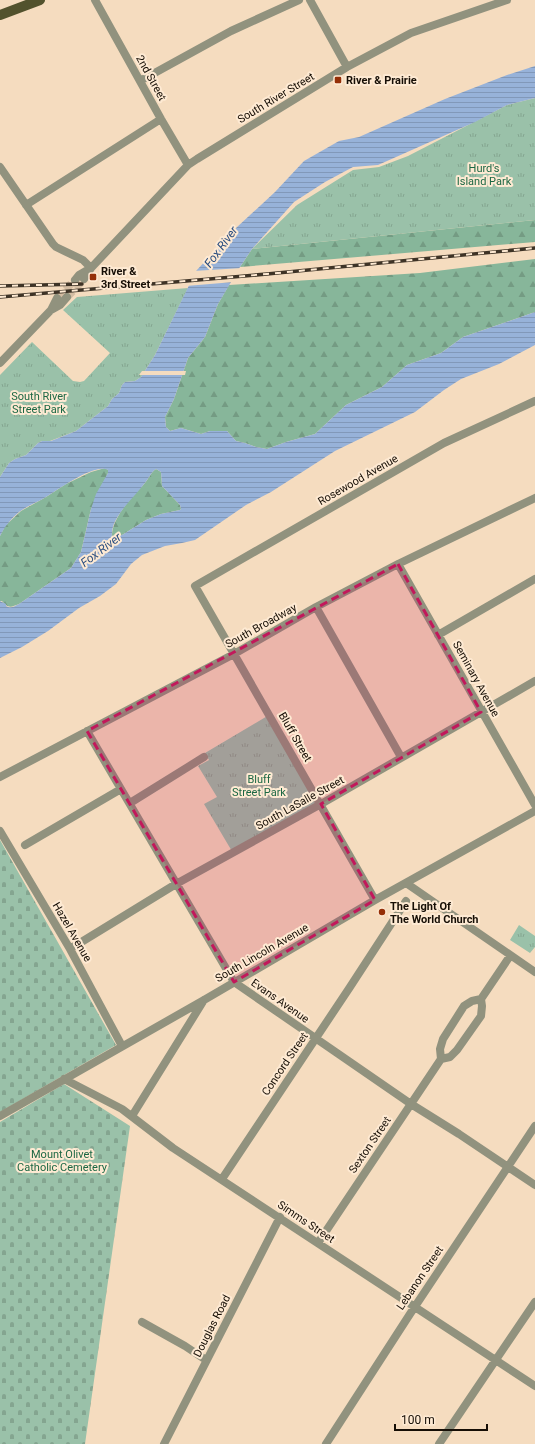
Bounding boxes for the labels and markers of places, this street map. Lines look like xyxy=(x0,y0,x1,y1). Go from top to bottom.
place label: River & Prairie xyxy=(346,74,417,87)
marker: River & Prairie xyxy=(333,75,343,85)
place label: River & 3rd Street xyxy=(101,265,150,291)
marker: River & 3rd Street xyxy=(88,272,98,282)
place label: The Light Of The World Church xyxy=(390,900,479,926)
marker: The Light Of The World Church xyxy=(377,907,387,917)

